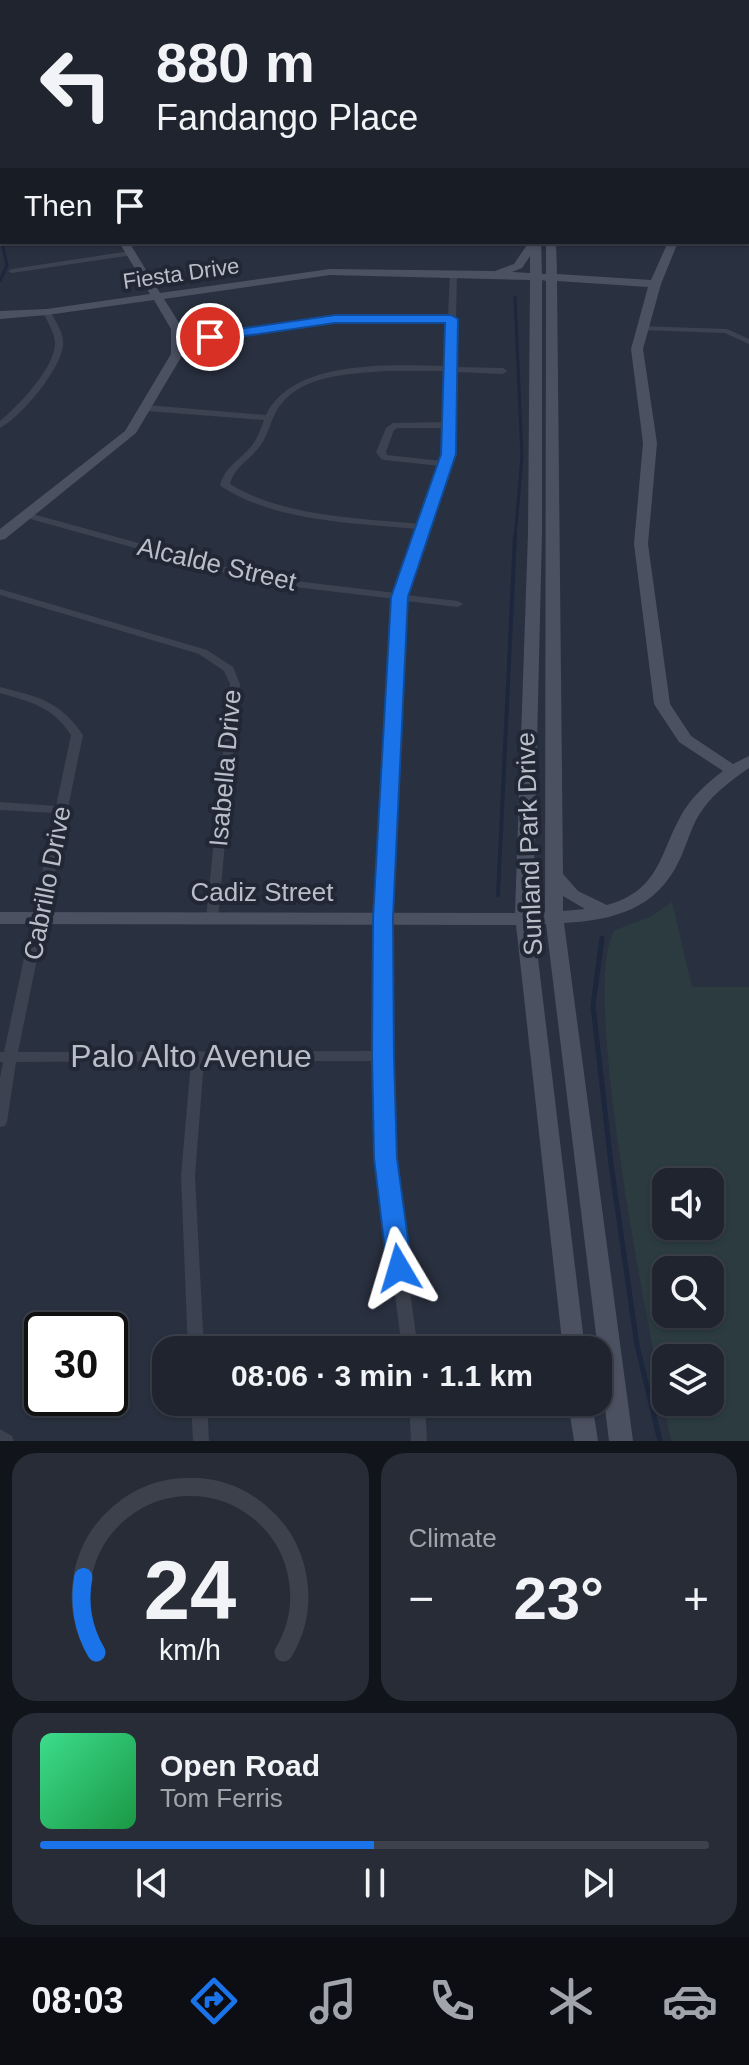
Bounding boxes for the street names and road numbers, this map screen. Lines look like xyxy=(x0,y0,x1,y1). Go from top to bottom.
street label: Fiesta Drive xyxy=(121,253,241,294)
street label: Alcalde Street xyxy=(135,531,300,597)
street label: Isabella Drive xyxy=(203,688,247,848)
street label: Sunland Park Drive xyxy=(510,732,548,956)
street label: Cabrillo Drive xyxy=(17,804,77,962)
street label: Cadiz Street xyxy=(190,877,334,907)
street label: Palo Alto Avenue xyxy=(70,1038,312,1074)

